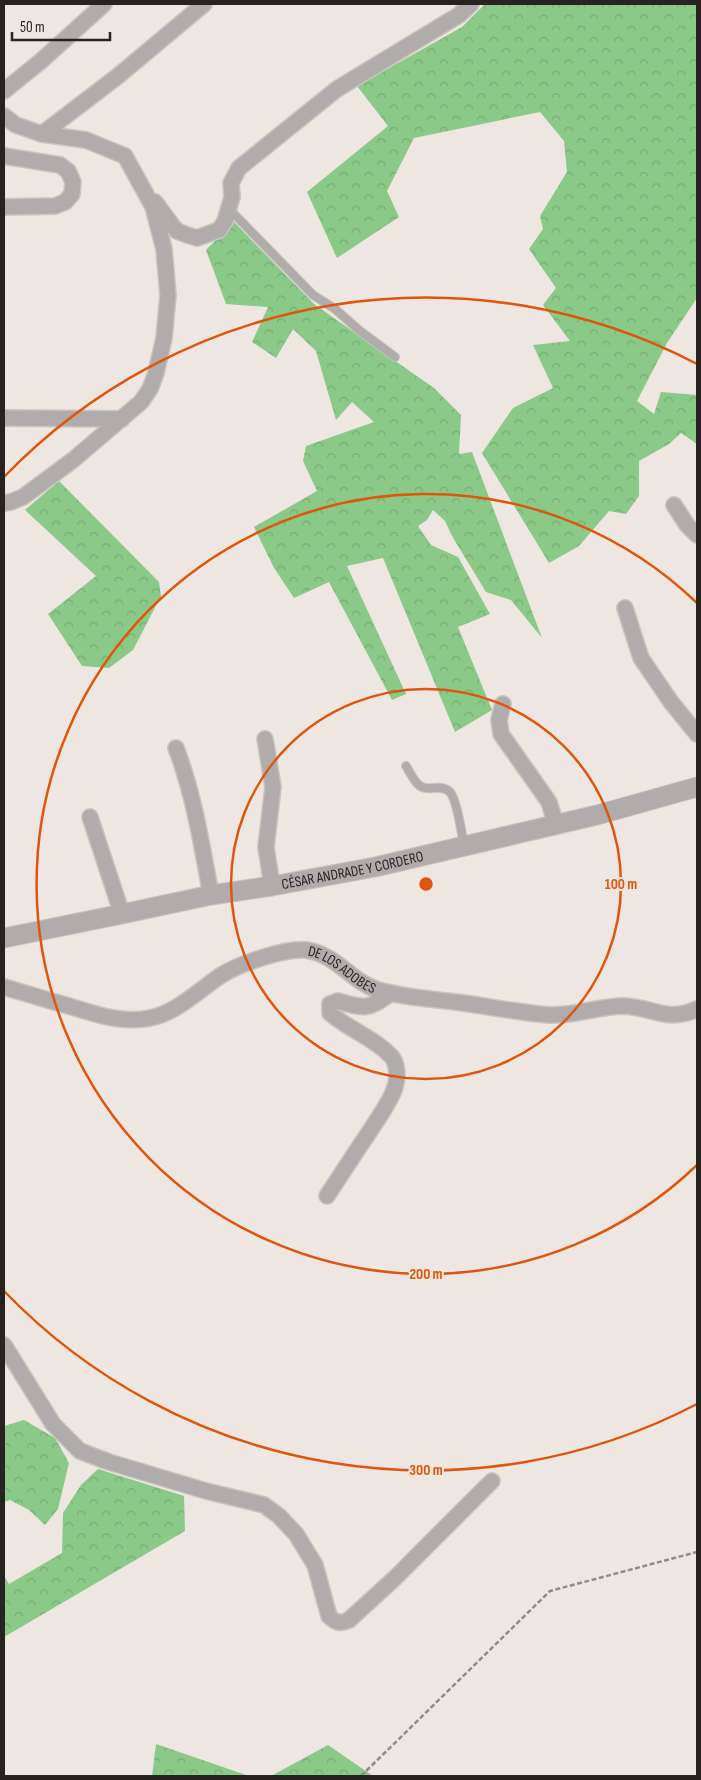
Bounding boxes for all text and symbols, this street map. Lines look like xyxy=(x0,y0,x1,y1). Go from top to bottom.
scale bar xyxy=(12,10,110,42)
text: 50 m xyxy=(20,18,45,37)
street label: CÉSAR ANDRADE Y CORDERO xyxy=(280,847,425,894)
centre of rings xyxy=(417,875,435,893)
text: 100 m xyxy=(605,875,637,894)
street label: DE LOS ADOBES xyxy=(306,942,379,998)
text: 200 m xyxy=(409,1265,443,1284)
text: 300 m xyxy=(409,1461,443,1480)

